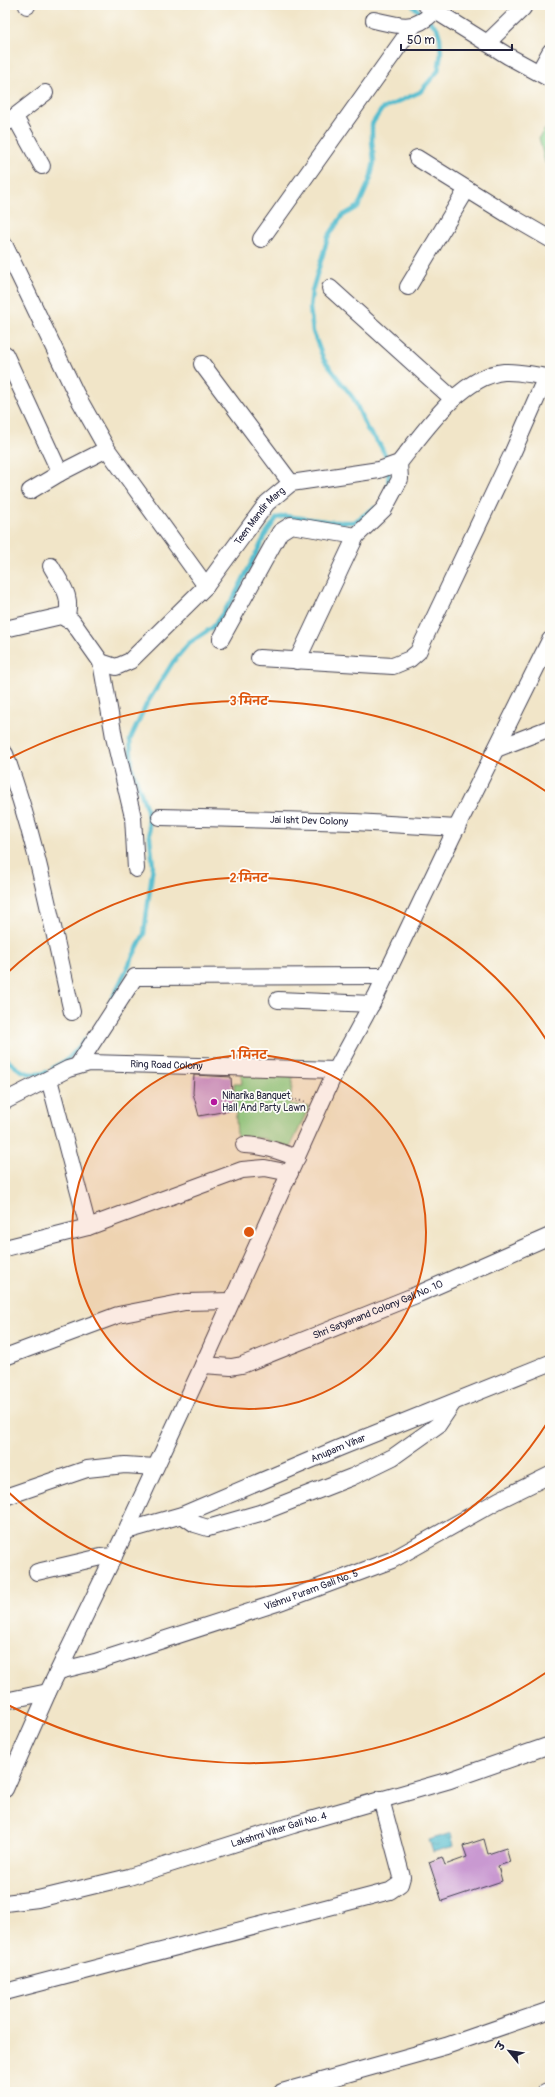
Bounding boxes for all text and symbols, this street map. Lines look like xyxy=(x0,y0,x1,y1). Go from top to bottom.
scale bar xyxy=(401,26,512,52)
text: 50 m xyxy=(407,33,435,48)
street label: Teen Mandir Marg xyxy=(232,485,288,548)
text: 3 मिनट xyxy=(230,692,269,709)
street label: Jai Isht Dev Colony xyxy=(270,814,349,828)
text: 2 मिनट xyxy=(230,869,269,886)
text: 1 मिनट xyxy=(231,1046,268,1063)
street label: Ring Road Colony xyxy=(130,1058,203,1072)
place label: Niharika Banquet Hall And Party Lawn xyxy=(222,1090,306,1114)
marker: Niharika Banquet Hall And Party Lawn xyxy=(209,1097,219,1107)
centre of rings xyxy=(242,1225,256,1239)
street label: Shri Satyanand Colony Gali No. 10 xyxy=(311,1278,445,1342)
street label: Anupam Vihar xyxy=(309,1432,368,1465)
street label: Vishnu Puram Gali No. 5 xyxy=(263,1567,360,1613)
street label: Lakshmi Vihar Gali No. 4 xyxy=(230,1810,328,1850)
north arrow xyxy=(489,2031,529,2071)
text: उ xyxy=(493,2038,509,2054)

